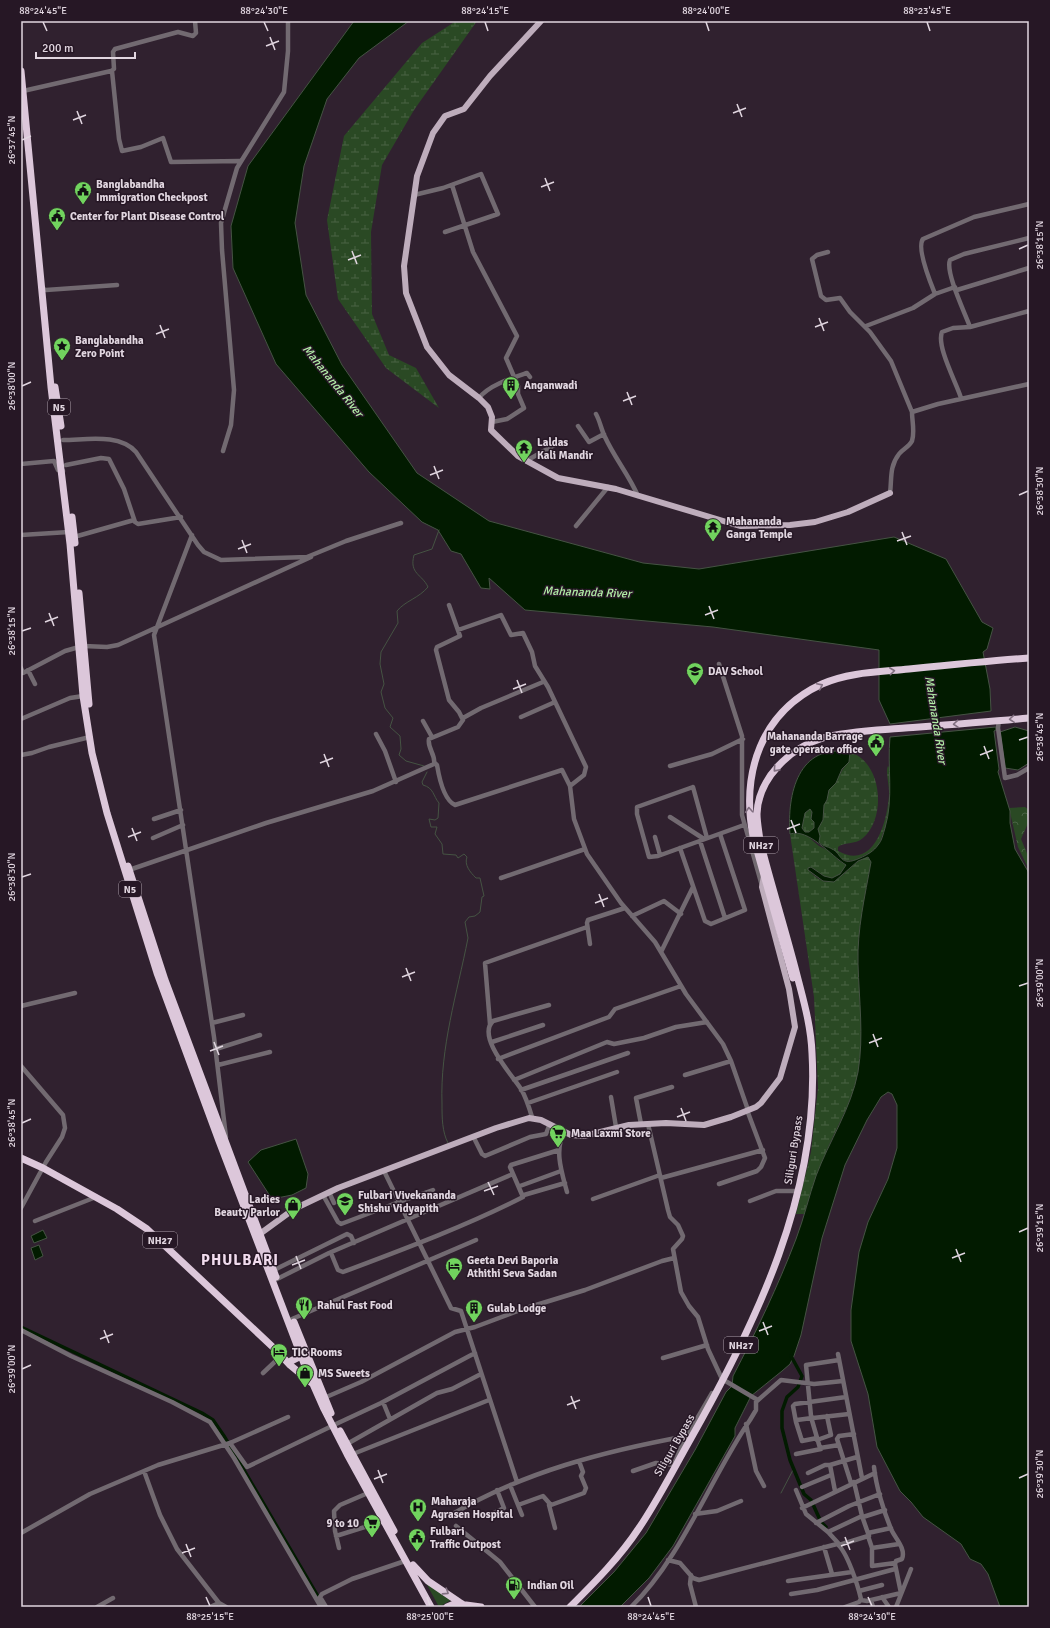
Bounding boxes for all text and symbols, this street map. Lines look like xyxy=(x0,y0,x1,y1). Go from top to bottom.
text: 88°24'45"E xyxy=(19,5,67,17)
text: 88°24'30"E xyxy=(240,5,288,17)
text: 88°24'15"E xyxy=(461,5,509,17)
text: 88°24'00"E xyxy=(682,5,730,17)
text: 88°23'45"E xyxy=(903,5,951,17)
scale bar xyxy=(36,34,135,60)
text: 200 m xyxy=(42,41,74,56)
text: 26°37'45"N xyxy=(6,116,18,164)
place label: Banglabandha Immigration Checkpost xyxy=(96,178,208,204)
public building icon: Banglabandha Immigration Checkpost xyxy=(73,180,93,205)
public building icon: Center for Plant Disease Control xyxy=(47,206,67,231)
place label: Center for Plant Disease Control xyxy=(70,210,225,223)
text: 26°38'15"N xyxy=(1034,221,1046,269)
place label: Banglabandha Zero Point xyxy=(75,334,144,360)
place icon: Banglabandha Zero Point xyxy=(52,336,72,361)
water label: Mahananda River xyxy=(299,342,367,422)
text: 26°38'00"N xyxy=(6,362,18,410)
building icon: Anganwadi xyxy=(501,375,521,400)
place label: Anganwadi xyxy=(524,379,578,392)
road number: N5 xyxy=(48,399,70,415)
place label: Laldas Kali Mandir xyxy=(537,436,593,462)
temple icon: Laldas Kali Mandir xyxy=(514,438,534,463)
text: 26°38'30"N xyxy=(1034,467,1046,515)
place label: Mahananda Ganga Temple xyxy=(726,515,793,541)
temple icon: Mahananda Ganga Temple xyxy=(703,517,723,542)
water label: Mahananda River xyxy=(542,583,633,602)
text: 26°38'15"N xyxy=(6,607,18,655)
school or university icon: DAV School xyxy=(685,661,705,686)
place label: DAV School xyxy=(708,665,764,678)
one-way arrow xyxy=(889,666,895,675)
water label: Mahananda River xyxy=(921,675,950,767)
one-way arrow xyxy=(816,683,823,691)
text: 26°38'45"N xyxy=(1034,713,1046,761)
one-way arrow xyxy=(1009,715,1015,724)
one-way arrow xyxy=(953,719,959,728)
place label: Mahananda Barrage gate operator office xyxy=(767,730,864,756)
public building icon: Mahananda Barrage gate operator office xyxy=(866,732,886,757)
one-way arrow xyxy=(774,765,781,772)
one-way arrow xyxy=(744,807,753,813)
road number: NH27 xyxy=(744,837,778,853)
text: 26°38'30"N xyxy=(6,853,18,901)
road number: N5 xyxy=(119,881,141,897)
text: 26°39'00"N xyxy=(1034,959,1046,1007)
text: 26°38'45"N xyxy=(6,1099,18,1147)
street label: Siliguri Bypass xyxy=(782,1115,805,1185)
supermarket icon: Maa Laxmi Store xyxy=(548,1123,568,1148)
place label: Maa Laxmi Store xyxy=(571,1127,651,1140)
place label: Fulbari Vivekananda Shishu Vidyapith xyxy=(358,1189,456,1215)
school or university icon: Fulbari Vivekananda Shishu Vidyapith xyxy=(335,1191,355,1216)
place label: Ladies Beauty Parlor xyxy=(214,1193,281,1219)
shop icon: Ladies Beauty Parlor xyxy=(283,1195,303,1220)
text: 26°39'15"N xyxy=(1034,1204,1046,1252)
road number: NH27 xyxy=(143,1232,177,1248)
district label: PHULBARI xyxy=(201,1251,279,1269)
place label: Geeta Devi Baporia Athithi Seva Sadan xyxy=(467,1254,559,1280)
hotel icon: Geeta Devi Baporia Athithi Seva Sadan xyxy=(444,1256,464,1281)
restaurant icon: Rahul Fast Food xyxy=(294,1295,314,1320)
building icon: Gulab Lodge xyxy=(464,1298,484,1323)
place label: Rahul Fast Food xyxy=(317,1299,393,1312)
place label: Gulab Lodge xyxy=(487,1302,547,1315)
road number: NH27 xyxy=(724,1337,758,1353)
hotel icon: TIC Rooms xyxy=(269,1342,289,1367)
text: 26°39'00"N xyxy=(6,1345,18,1393)
place label: TIC Rooms xyxy=(292,1346,342,1359)
shop icon: MS Sweets xyxy=(295,1363,315,1388)
place label: MS Sweets xyxy=(318,1367,370,1380)
street label: Siliguri Bypass xyxy=(651,1412,698,1479)
text: 26°39'30"N xyxy=(1034,1450,1046,1498)
place label: Maharaja Agrasen Hospital xyxy=(431,1495,514,1521)
hospital icon: Maharaja Agrasen Hospital xyxy=(408,1497,428,1522)
supermarket icon: 9 to 10 xyxy=(362,1513,382,1538)
place label: 9 to 10 xyxy=(327,1517,359,1530)
place label: Fulbari Traffic Outpost xyxy=(430,1525,501,1551)
public building icon: Fulbari Traffic Outpost xyxy=(407,1527,427,1552)
fuel station icon: Indian Oil xyxy=(504,1575,524,1600)
place label: Indian Oil xyxy=(527,1579,574,1592)
one-way arrow xyxy=(442,1588,449,1595)
text: 88°25'15"E xyxy=(186,1611,234,1623)
text: 88°25'00"E xyxy=(406,1611,454,1623)
text: 88°24'45"E xyxy=(627,1611,675,1623)
text: 88°24'30"E xyxy=(848,1611,896,1623)

